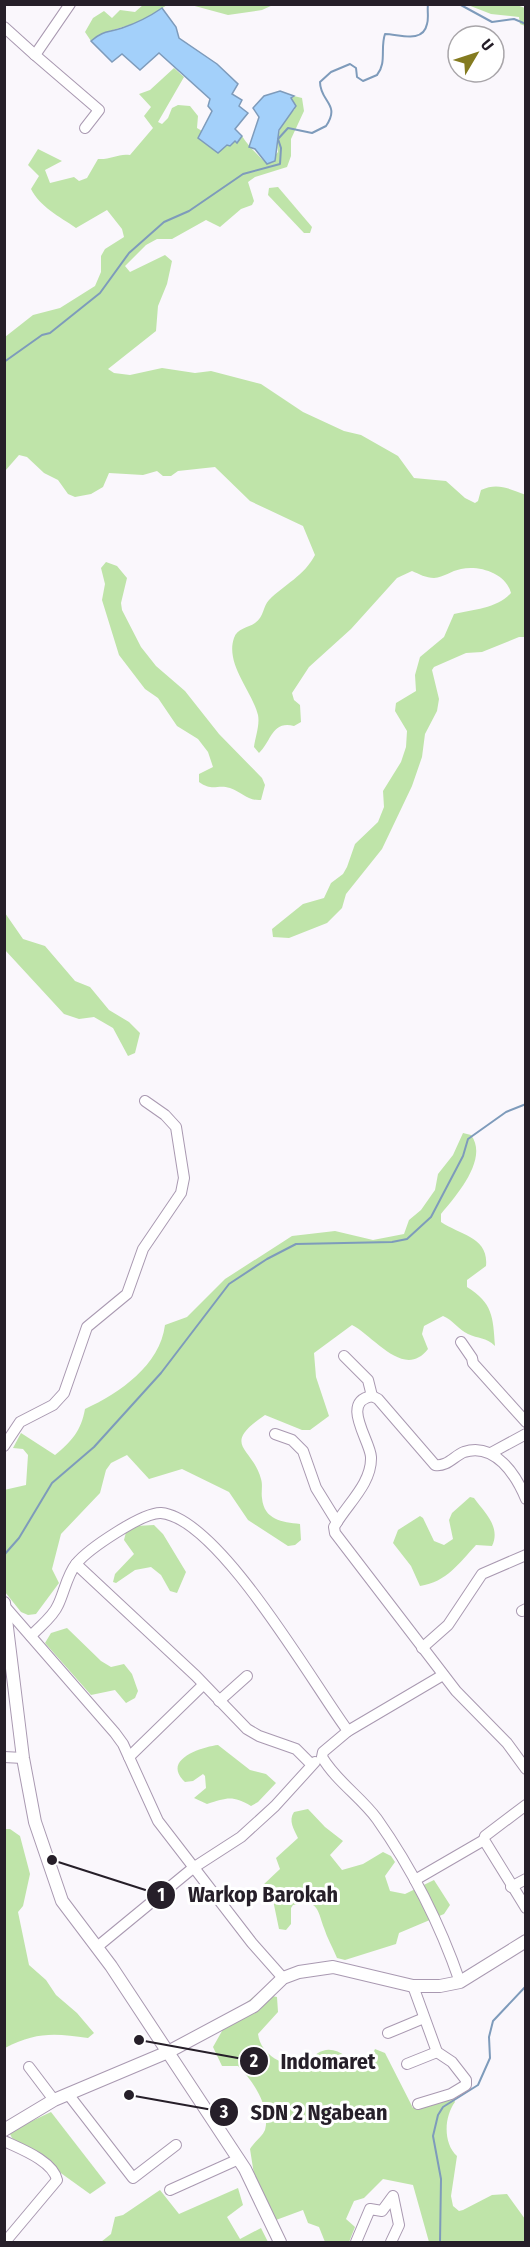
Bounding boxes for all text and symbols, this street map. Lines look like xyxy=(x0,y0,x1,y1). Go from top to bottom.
north arrow xyxy=(446,24,506,84)
text: U xyxy=(477,35,498,55)
callout: Warkop Barokah xyxy=(146,1875,350,1915)
text: Warkop Barokah xyxy=(188,1881,338,1908)
text: 1 xyxy=(157,1884,165,1906)
callout: Indomaret xyxy=(239,2041,388,2081)
text: Indomaret xyxy=(280,2048,376,2075)
text: 2 xyxy=(249,2050,258,2072)
callout: SDN 2 Ngabean xyxy=(209,2092,400,2132)
text: SDN 2 Ngabean xyxy=(251,2099,387,2126)
text: 3 xyxy=(219,2101,229,2123)

